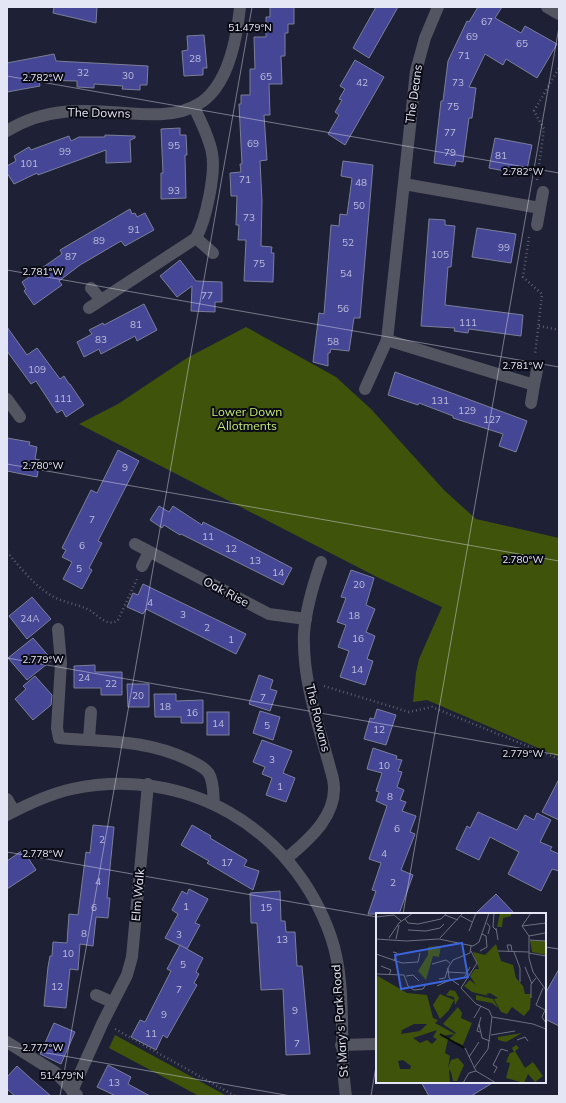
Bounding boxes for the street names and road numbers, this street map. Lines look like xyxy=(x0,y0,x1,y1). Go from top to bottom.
street label: The Deans xyxy=(402,63,425,124)
street label: The Downs xyxy=(67,104,131,121)
street label: Oak Rise xyxy=(201,573,252,610)
street label: The Rowans xyxy=(303,682,334,753)
street label: Elm Walk xyxy=(128,867,147,922)
street label: St Mary's Park Road xyxy=(328,964,351,1078)

